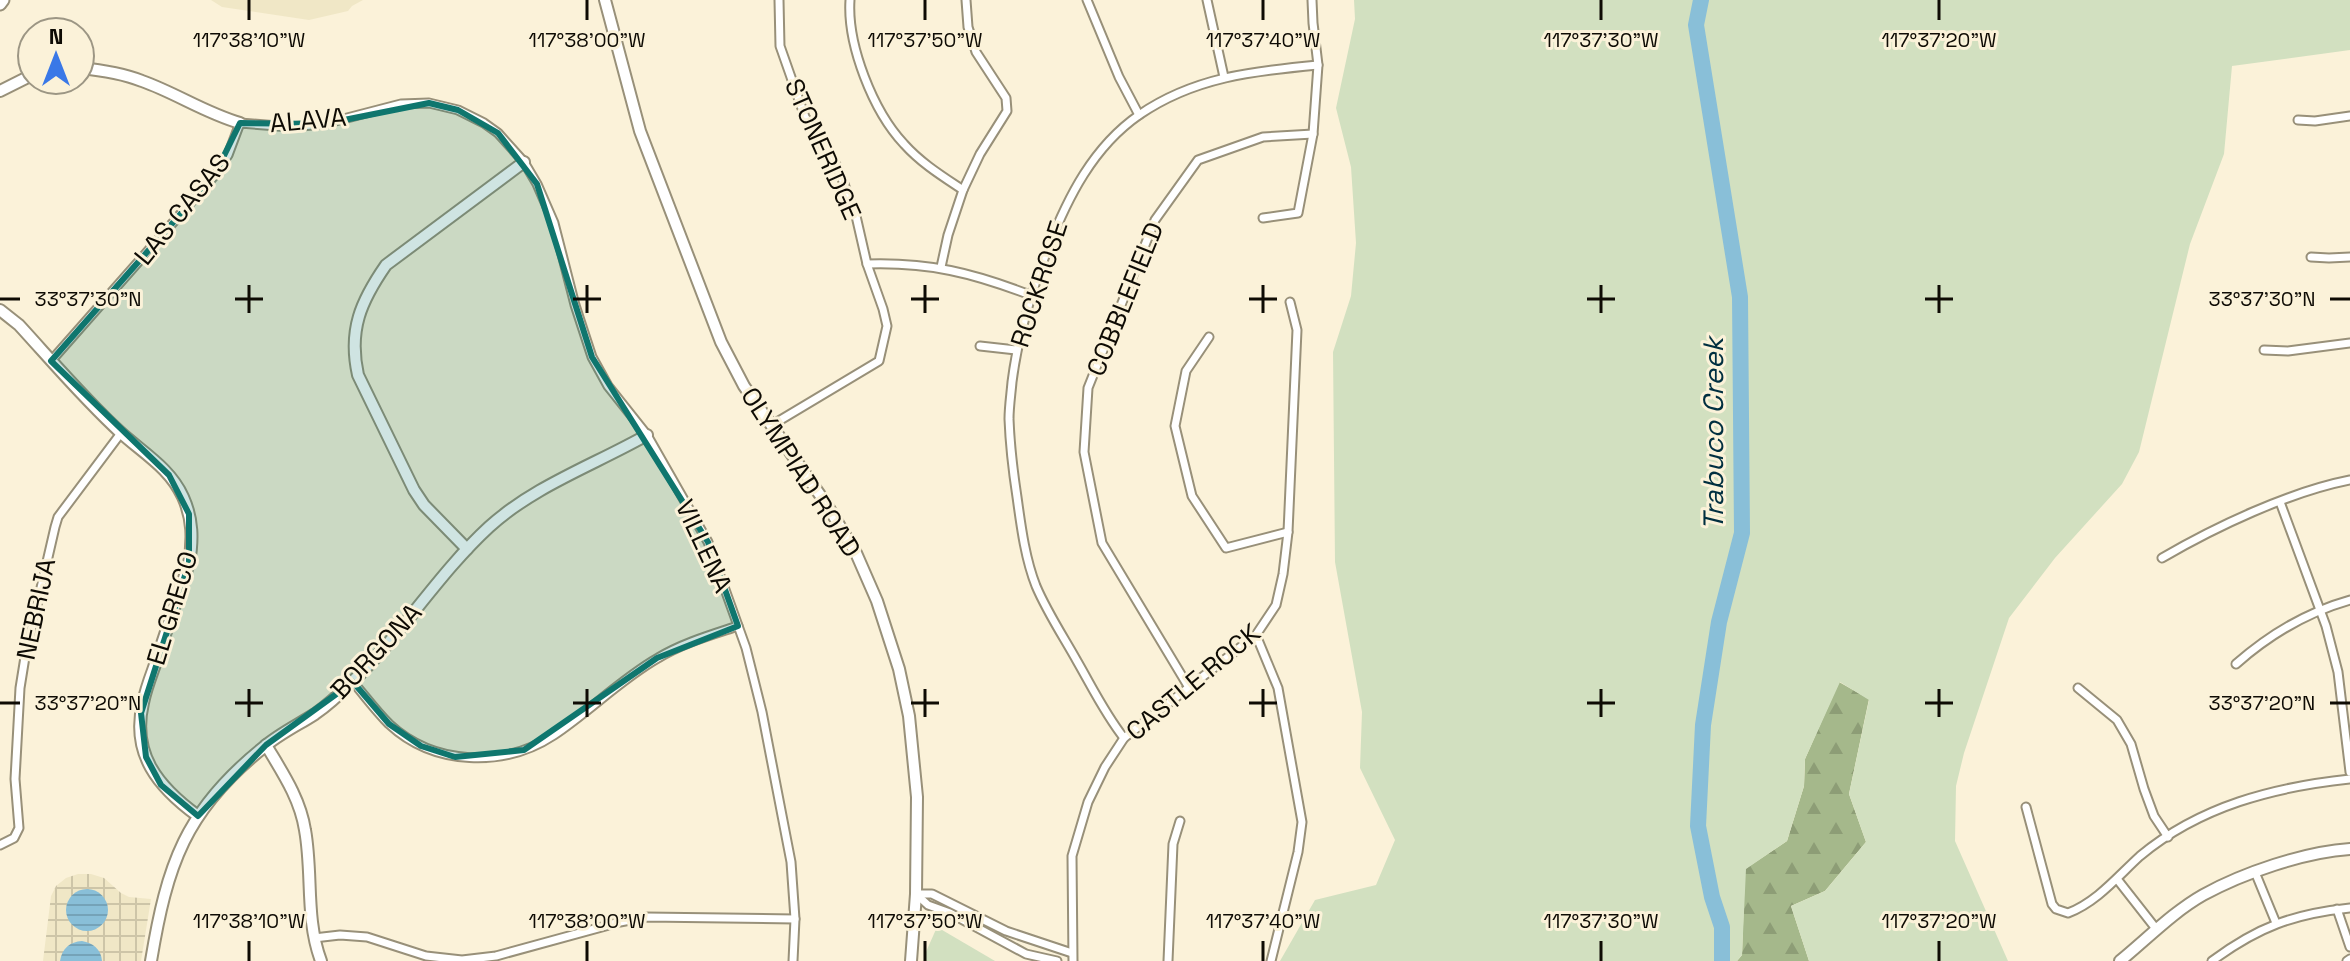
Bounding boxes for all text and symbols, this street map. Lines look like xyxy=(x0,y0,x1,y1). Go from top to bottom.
north arrow xyxy=(16,16,96,96)
text: N xyxy=(49,22,63,50)
text: 117°38'10"W xyxy=(193,27,305,53)
text: 117°38'00"W xyxy=(529,27,645,53)
text: 117°37'50"W xyxy=(868,27,982,53)
text: 117°37'40"W xyxy=(1206,27,1320,53)
text: 117°37'30"W xyxy=(1544,27,1658,53)
text: 117°37'20"W xyxy=(1882,27,1996,53)
street label: STONERIDGE xyxy=(777,73,869,225)
street label: ALAVA xyxy=(268,100,348,140)
street label: LAS CASAS xyxy=(127,146,237,272)
street label: ROCKROSE xyxy=(1003,217,1075,351)
street label: COBBLEFIELD xyxy=(1079,217,1171,381)
text: 33°37'30"N xyxy=(35,286,141,312)
text: 33°37'30"N xyxy=(2209,286,2315,312)
water label: Trabuco Creek xyxy=(1695,334,1731,531)
street label: OLYMPIAD ROAD xyxy=(733,380,869,564)
street label: VILLENA xyxy=(668,494,740,598)
street label: EL GRECO xyxy=(139,547,205,669)
street label: NEBRIJA xyxy=(9,555,63,663)
street label: BORGONA xyxy=(323,596,429,706)
street label: CASTLE ROCK xyxy=(1119,616,1267,748)
text: 33°37'20"N xyxy=(35,690,141,716)
text: 33°37'20"N xyxy=(2209,690,2315,716)
text: 117°38'10"W xyxy=(193,908,305,934)
text: 117°38'00"W xyxy=(529,908,645,934)
text: 117°37'50"W xyxy=(868,908,982,934)
text: 117°37'40"W xyxy=(1206,908,1320,934)
text: 117°37'30"W xyxy=(1544,908,1658,934)
text: 117°37'20"W xyxy=(1882,908,1996,934)

